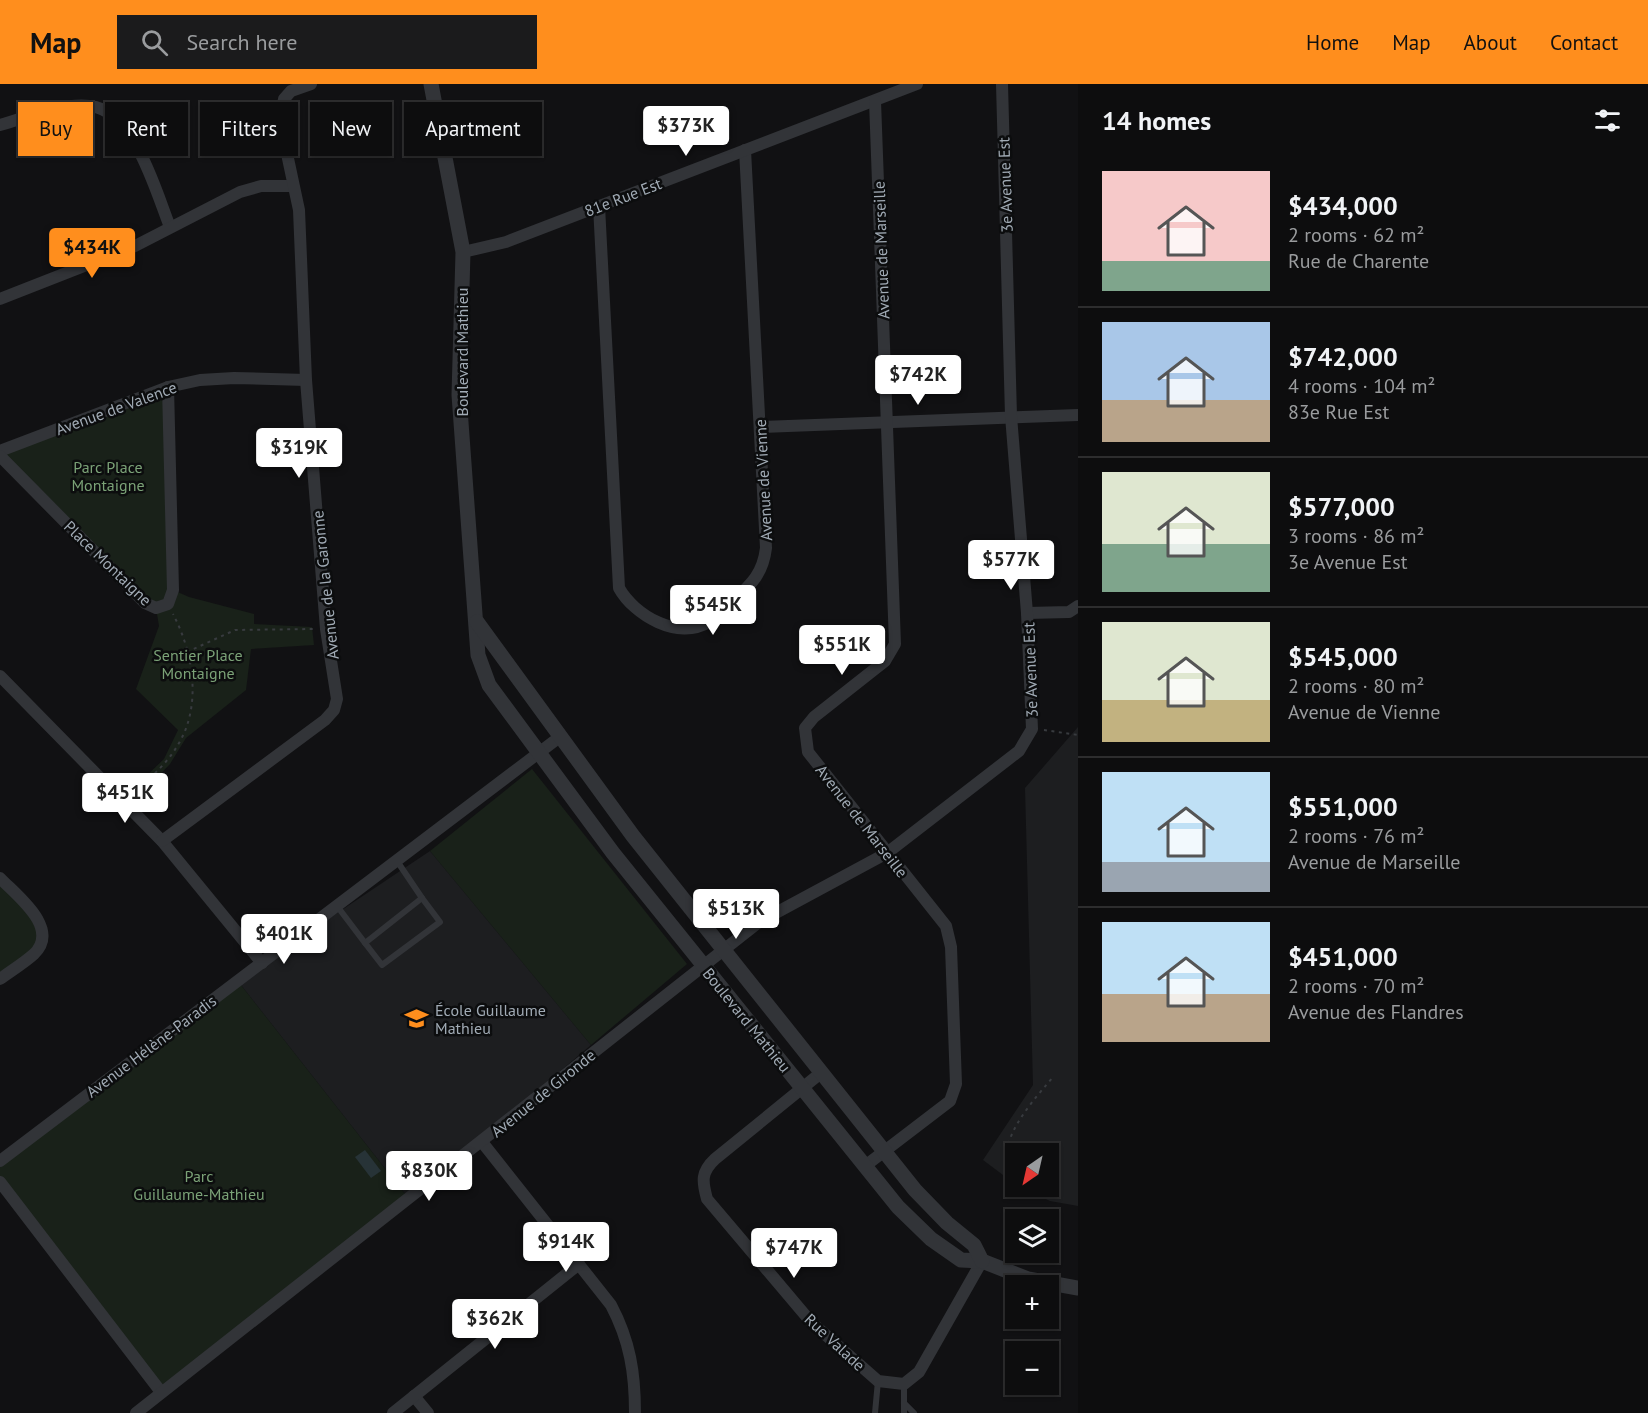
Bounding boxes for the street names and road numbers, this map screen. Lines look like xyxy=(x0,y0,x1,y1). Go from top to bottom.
street label: 3e Avenue Est xyxy=(993,136,1017,233)
street label: 81e Rue Est xyxy=(582,173,665,221)
street label: Avenue de Marseille xyxy=(869,181,893,319)
street label: Boulevard Mathieu xyxy=(452,288,472,416)
street label: Avenue de Valence xyxy=(53,377,179,439)
street label: Avenue de Vienne xyxy=(750,419,776,541)
street label: Avenue de la Garonne xyxy=(307,510,343,660)
street label: Place Montaigne xyxy=(60,516,156,610)
street label: 3e Avenue Est xyxy=(1018,621,1042,718)
street label: Avenue de Marseille xyxy=(812,761,912,881)
street label: Boulevard Mathieu xyxy=(699,964,795,1076)
street label: Avenue Hélène-Paradis xyxy=(82,990,220,1101)
street label: Avenue de Gironde xyxy=(487,1045,599,1141)
street label: Rue Valade xyxy=(801,1309,869,1375)

